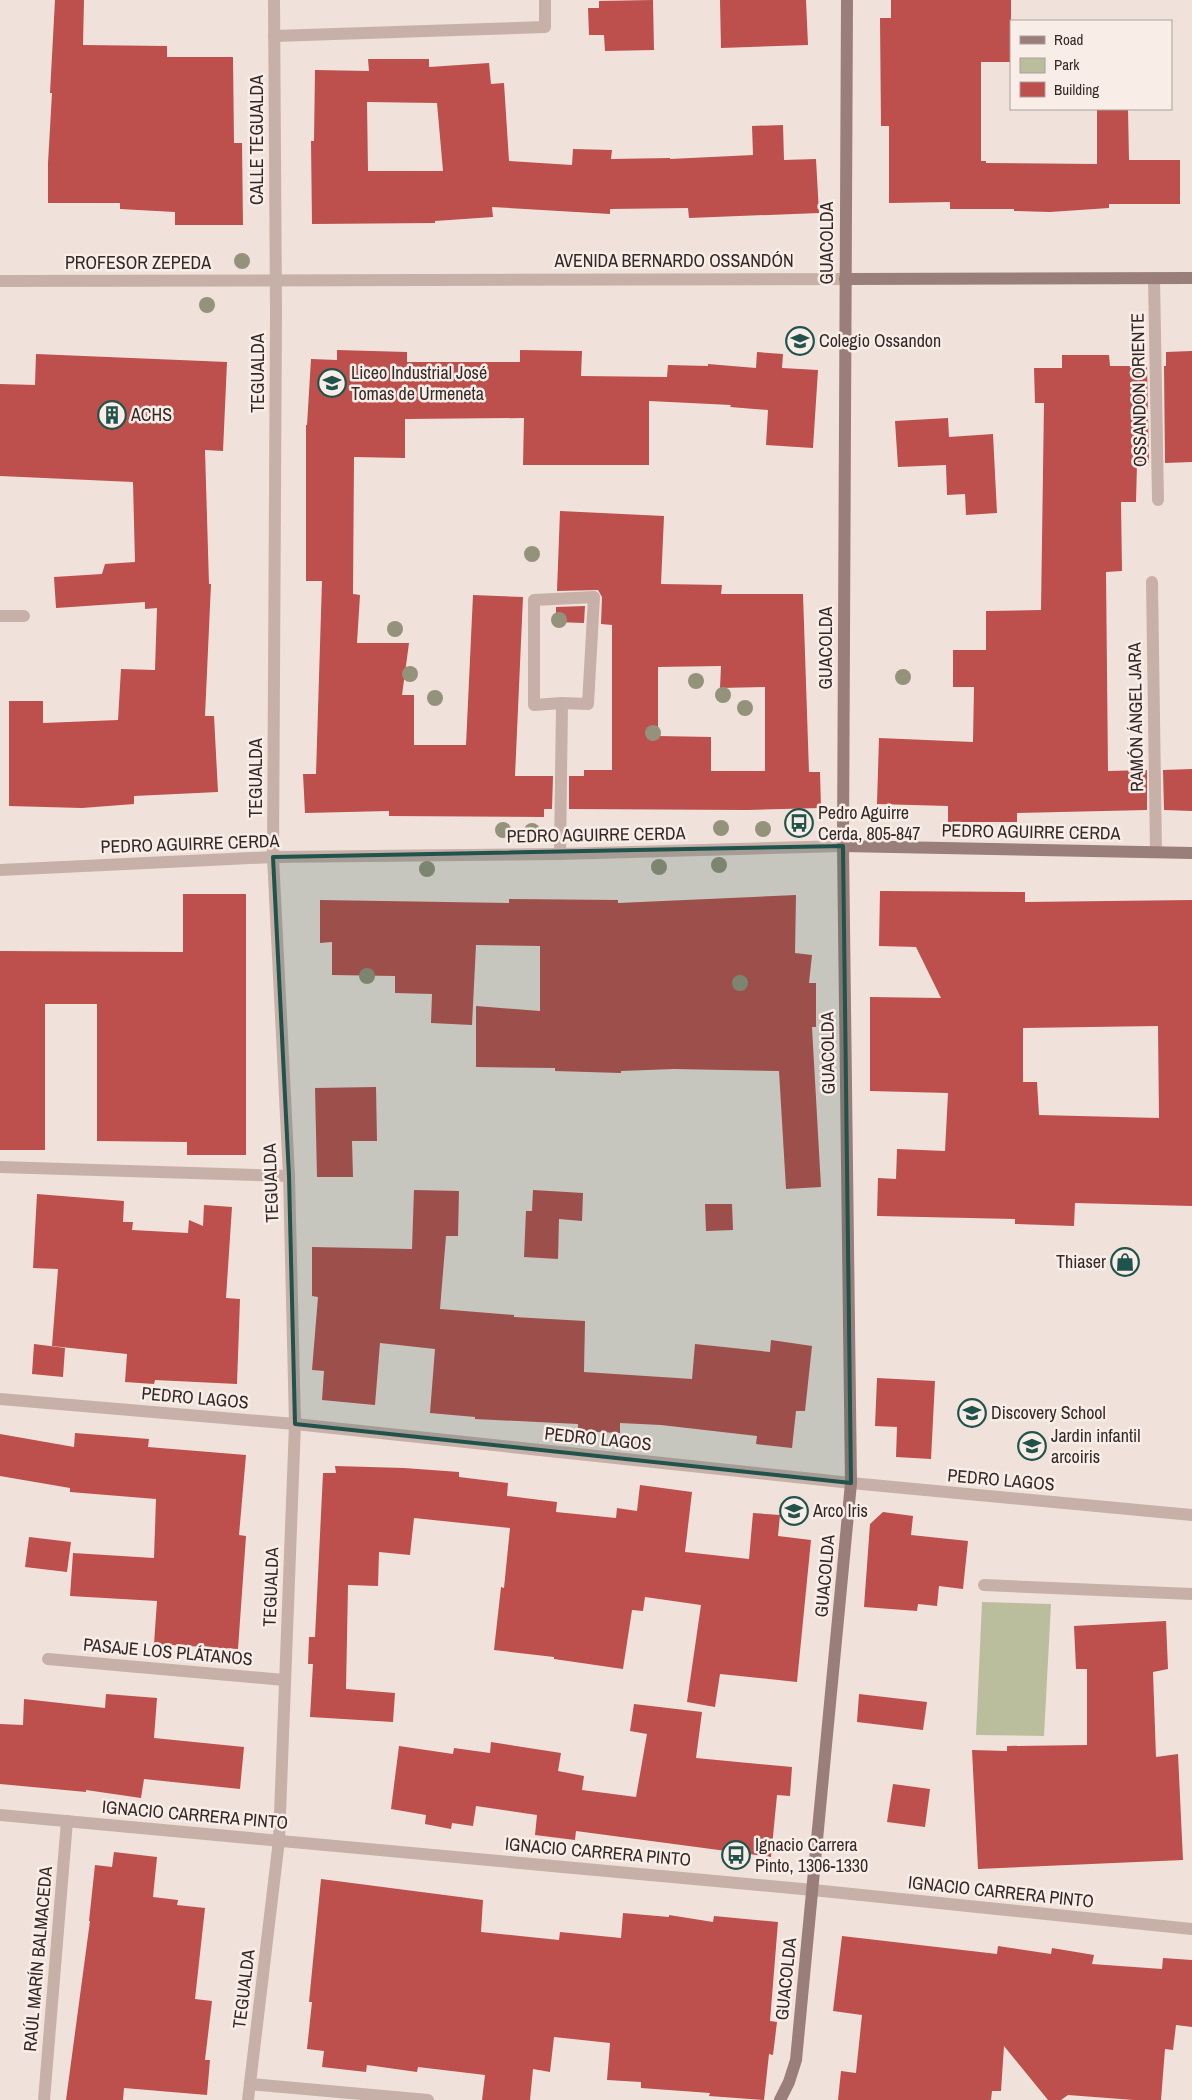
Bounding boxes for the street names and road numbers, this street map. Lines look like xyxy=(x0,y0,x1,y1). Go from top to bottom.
street label: CALLE TEGUALDA xyxy=(244,75,269,205)
street label: GUACOLDA xyxy=(814,201,839,284)
street label: AVENIDA BERNARDO OSSANDÓN xyxy=(553,248,794,273)
street label: PROFESOR ZEPEDA xyxy=(65,250,211,275)
street label: OSSANDON ORIENTE xyxy=(1125,313,1152,467)
street label: TEGUALDA xyxy=(245,333,270,413)
street label: GUACOLDA xyxy=(813,606,838,689)
street label: RAMÓN ÁNGEL JARA xyxy=(1122,642,1149,792)
street label: TEGUALDA xyxy=(243,738,268,818)
street label: PEDRO AGUIRRE CERDA xyxy=(941,817,1121,846)
street label: PEDRO AGUIRRE CERDA xyxy=(506,820,686,849)
street label: PEDRO AGUIRRE CERDA xyxy=(100,828,280,859)
street label: GUACOLDA xyxy=(814,1011,841,1095)
street label: TEGUALDA xyxy=(257,1143,284,1223)
street label: PEDRO LAGOS xyxy=(140,1380,250,1415)
street label: PEDRO LAGOS xyxy=(543,1420,653,1457)
street label: PEDRO LAGOS xyxy=(946,1462,1056,1497)
street label: GUACOLDA xyxy=(808,1533,841,1618)
street label: TEGUALDA xyxy=(257,1547,284,1627)
street label: PASAJE LOS PLÁTANOS xyxy=(82,1632,254,1671)
street label: IGNACIO CARRERA PINTO xyxy=(101,1794,289,1835)
street label: IGNACIO CARRERA PINTO xyxy=(504,1831,692,1872)
street label: RAÚL MARÍN BALMACEDA xyxy=(17,1865,58,2053)
street label: IGNACIO CARRERA PINTO xyxy=(907,1869,1095,1914)
street label: GUACOLDA xyxy=(769,1936,802,2021)
street label: TEGUALDA xyxy=(226,1948,261,2030)

